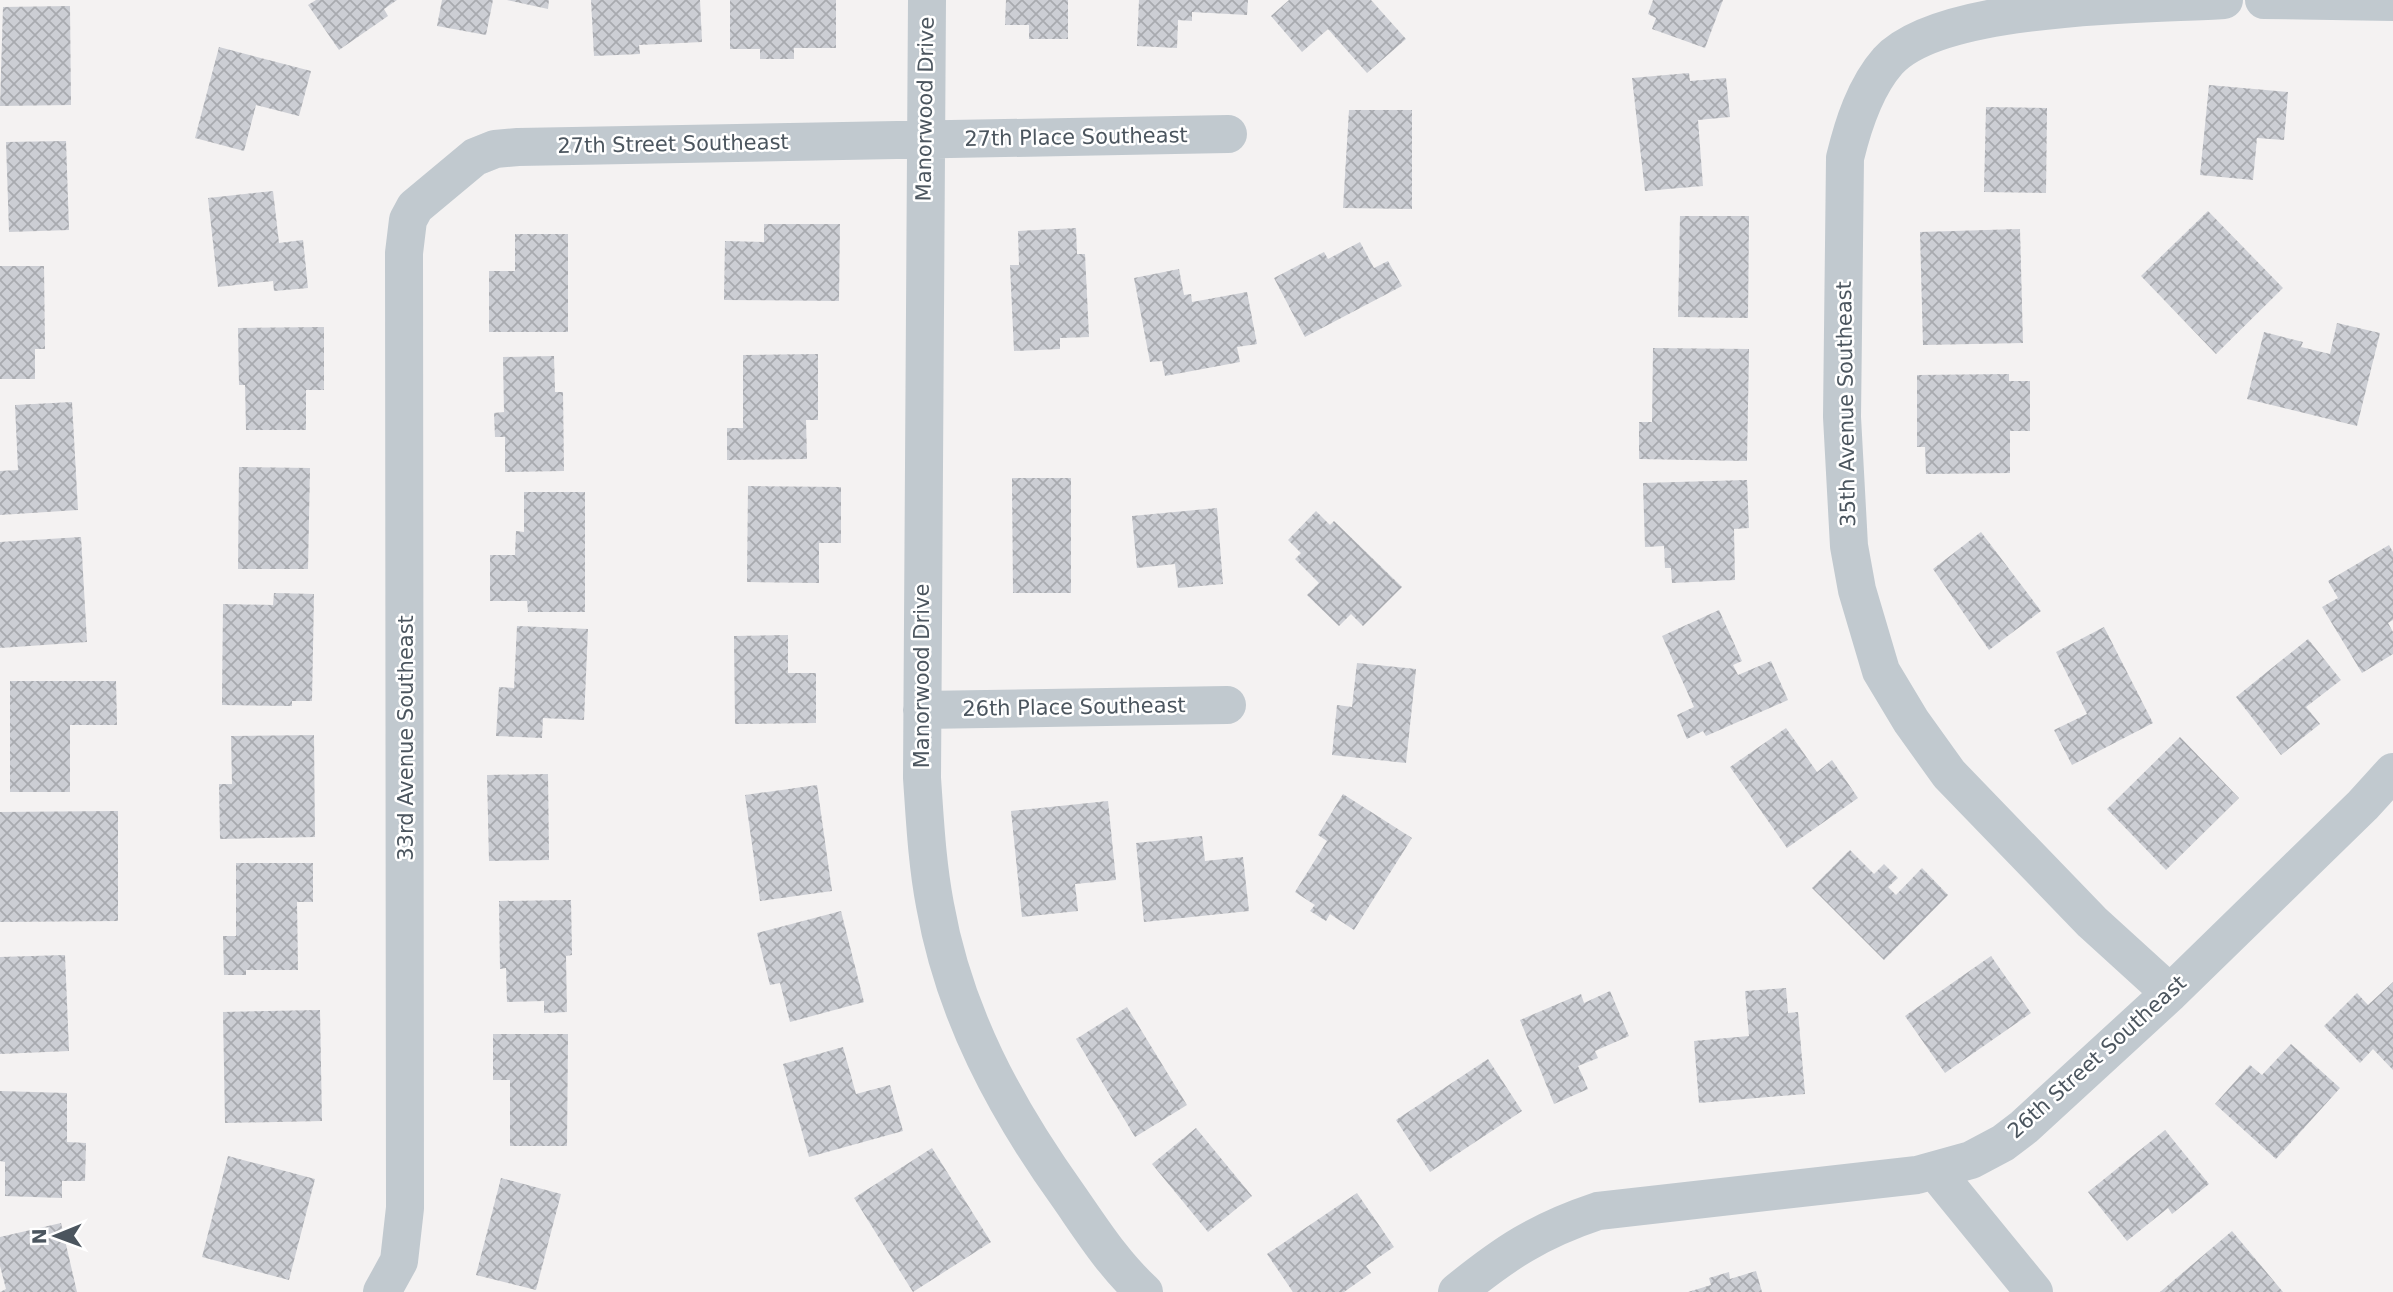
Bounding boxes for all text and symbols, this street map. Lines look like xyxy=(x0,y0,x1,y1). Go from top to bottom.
street label: Manorwood Drive xyxy=(911,16,939,202)
street label: 27th Place Southeast xyxy=(964,123,1188,151)
street label: 27th Street Southeast xyxy=(557,130,789,158)
street label: 35th Avenue Southeast xyxy=(1832,281,1860,527)
street label: Manorwood Drive xyxy=(910,584,934,768)
street label: 33rd Avenue Southeast xyxy=(394,615,418,861)
street label: 26th Place Southeast xyxy=(962,693,1186,721)
street label: 26th Street Southeast xyxy=(2003,971,2191,1143)
north arrow xyxy=(21,1201,91,1271)
text: N xyxy=(28,1228,50,1244)

